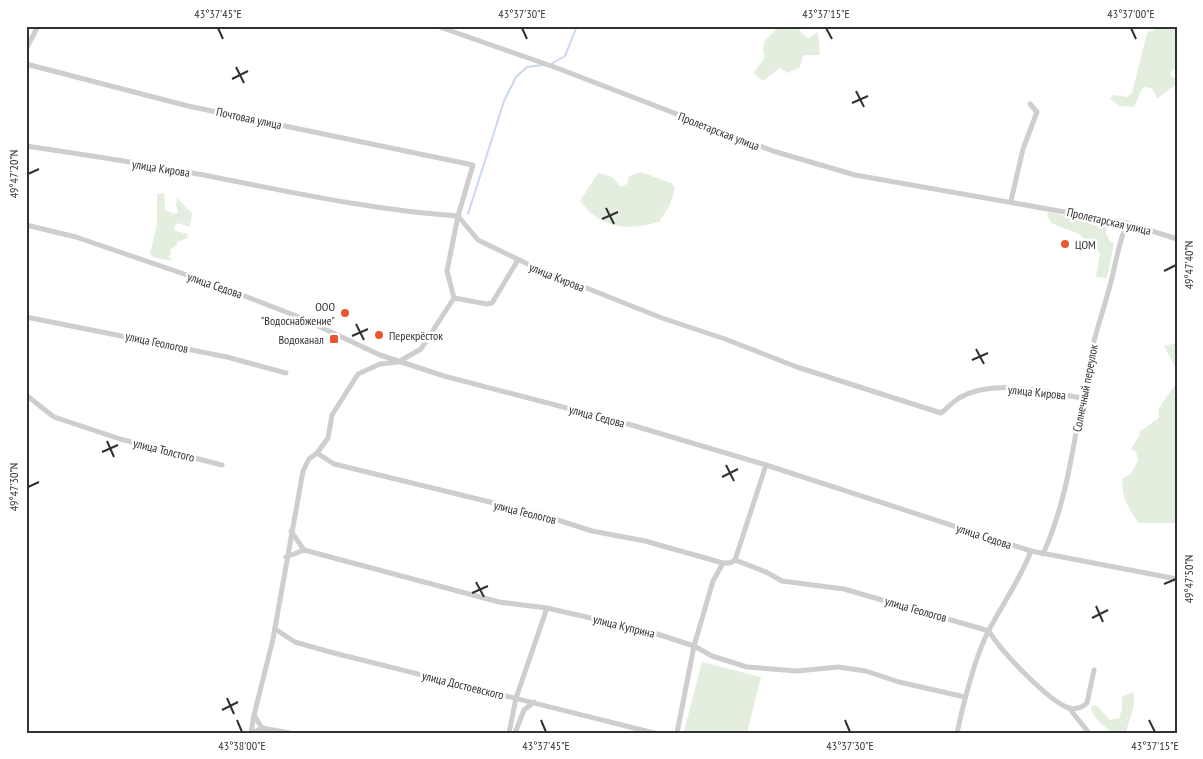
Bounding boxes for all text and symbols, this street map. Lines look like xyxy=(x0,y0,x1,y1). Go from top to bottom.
text: 43°37'45"E xyxy=(194,6,242,21)
text: 43°37'30"E xyxy=(498,6,546,21)
text: 43°37'15"E xyxy=(802,6,850,21)
text: 43°37'00"E xyxy=(1107,6,1155,21)
street label: Почтовая улица xyxy=(215,104,283,132)
street label: Пролетарская улица xyxy=(676,109,762,153)
text: 49°47'20"N xyxy=(6,150,21,198)
street label: улица Кирова xyxy=(131,156,191,180)
street label: Пролетарская улица xyxy=(1065,204,1153,238)
place label: ЦОМ xyxy=(1075,237,1096,252)
marker: ЦОМ xyxy=(1059,238,1071,250)
text: 49°47'40"N xyxy=(1181,241,1196,289)
street label: улица Кирова xyxy=(527,259,587,295)
street label: улица Седова xyxy=(186,269,245,301)
place label: ООО "Водоснабжение" xyxy=(261,299,335,328)
marker: ООО "Водоснабжение" xyxy=(339,307,351,319)
street label: улица Геологов xyxy=(124,328,190,356)
place label: Перекрёсток xyxy=(389,328,443,343)
marker: Перекрёсток xyxy=(373,329,385,341)
place label: Водоканал xyxy=(278,332,324,347)
marker: Водоканал xyxy=(328,333,340,345)
street label: Солнечный переулок xyxy=(1069,343,1101,433)
street label: улица Кирова xyxy=(1007,381,1067,403)
street label: улица Седова xyxy=(567,401,627,431)
street label: улица Толстого xyxy=(132,435,196,465)
text: 49°47'30"N xyxy=(6,463,21,511)
street label: улица Геологов xyxy=(492,497,558,527)
street label: улица Седова xyxy=(954,520,1014,552)
text: 49°47'50"N xyxy=(1181,555,1196,603)
street label: улица Геологов xyxy=(883,593,949,625)
street label: улица Куприна xyxy=(592,611,657,641)
street label: улица Достоевского xyxy=(421,668,505,702)
text: 43°38'00"E xyxy=(218,738,266,753)
text: 43°37'45"E xyxy=(522,738,570,753)
text: 43°37'30"E xyxy=(826,738,874,753)
text: 43°37'15"E xyxy=(1131,738,1179,753)

